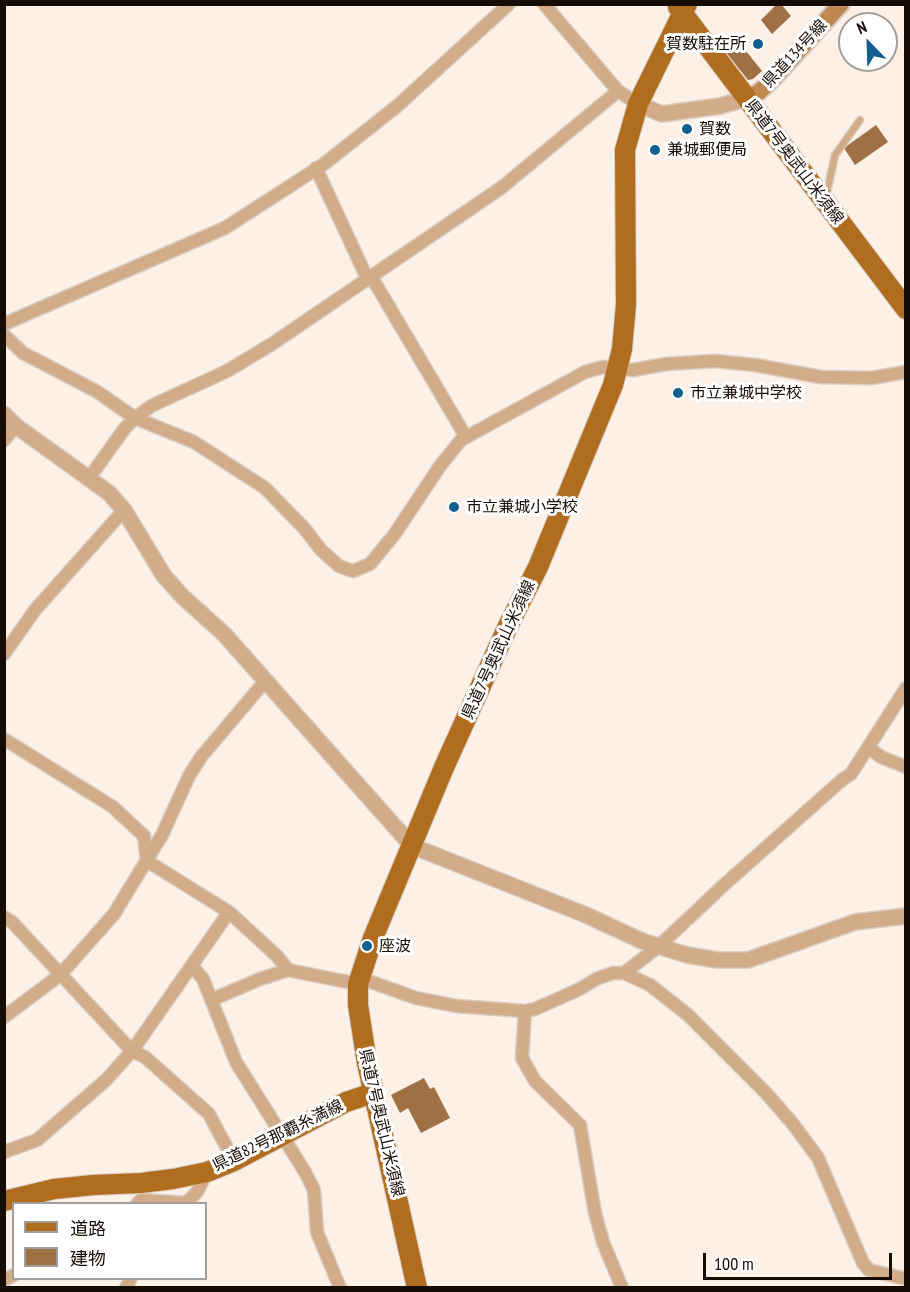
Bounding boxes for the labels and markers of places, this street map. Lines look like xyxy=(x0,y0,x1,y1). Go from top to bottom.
place label: 賀数駐在所 xyxy=(666,34,746,54)
marker: 賀数駐在所 xyxy=(751,37,765,51)
place label: 賀数 xyxy=(699,119,731,139)
marker: 賀数 xyxy=(680,122,694,136)
place label: 兼城郵便局 xyxy=(667,140,747,160)
marker: 兼城郵便局 xyxy=(648,143,662,157)
place label: 市立兼城中学校 xyxy=(690,383,802,403)
marker: 市立兼城中学校 xyxy=(671,386,685,400)
place label: 市立兼城小学校 xyxy=(466,497,578,517)
marker: 市立兼城小学校 xyxy=(447,500,461,514)
place label: 座波 xyxy=(379,936,411,956)
marker: 座波 xyxy=(360,939,374,953)

